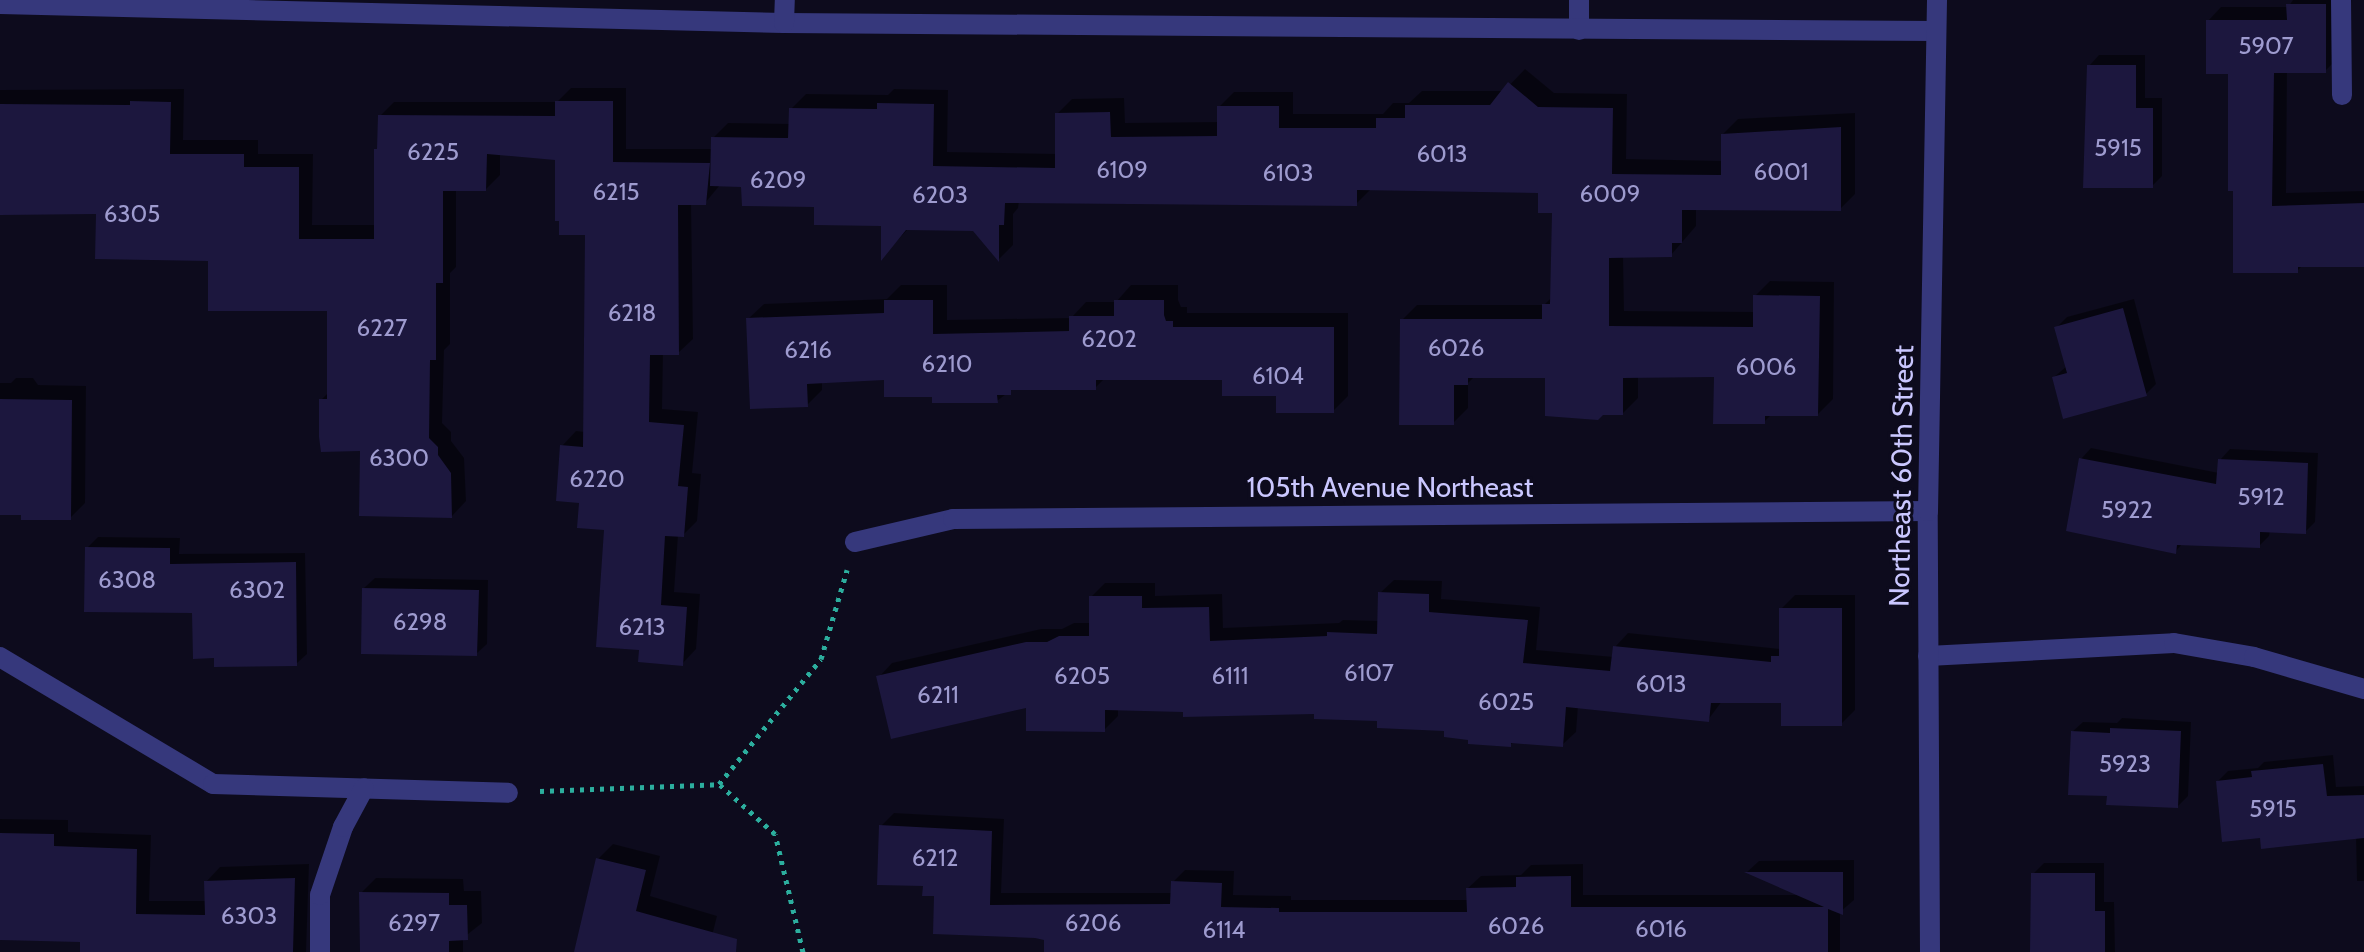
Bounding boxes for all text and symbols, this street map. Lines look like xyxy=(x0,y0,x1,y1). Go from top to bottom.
house number: 5907 xyxy=(2238,32,2294,60)
house number: 5915 xyxy=(2094,134,2142,162)
house number: 6225 xyxy=(407,138,459,166)
house number: 6013 xyxy=(1416,140,1468,168)
house number: 6109 xyxy=(1096,156,1148,184)
house number: 6001 xyxy=(1754,158,1808,186)
house number: 6103 xyxy=(1263,159,1313,187)
house number: 6209 xyxy=(750,166,806,194)
house number: 6215 xyxy=(592,178,640,206)
house number: 6009 xyxy=(1580,180,1640,208)
house number: 6203 xyxy=(912,181,968,209)
house number: 6305 xyxy=(104,200,160,228)
house number: 6218 xyxy=(608,299,656,327)
house number: 6227 xyxy=(357,314,407,342)
house number: 6202 xyxy=(1081,325,1137,353)
house number: 6026 xyxy=(1428,334,1484,362)
house number: 6216 xyxy=(784,336,832,364)
street label: Northeast 60th Street xyxy=(1882,345,1920,607)
house number: 6210 xyxy=(922,350,972,378)
house number: 6006 xyxy=(1736,353,1796,381)
house number: 6104 xyxy=(1252,362,1304,390)
house number: 6300 xyxy=(369,444,429,472)
house number: 6220 xyxy=(569,465,625,493)
street label: 105th Avenue Northeast xyxy=(1247,470,1533,504)
house number: 5912 xyxy=(2237,483,2285,511)
house number: 5922 xyxy=(2101,496,2153,524)
house number: 6308 xyxy=(98,566,156,594)
house number: 6302 xyxy=(229,576,285,604)
house number: 6298 xyxy=(393,608,447,636)
house number: 6213 xyxy=(618,613,666,641)
house number: 6107 xyxy=(1344,659,1394,687)
house number: 6205 xyxy=(1054,662,1110,690)
house number: 6111 xyxy=(1212,662,1248,690)
house number: 6013 xyxy=(1635,670,1687,698)
house number: 6211 xyxy=(917,681,959,709)
house number: 6025 xyxy=(1478,688,1534,716)
house number: 5923 xyxy=(2099,750,2151,778)
house number: 5915 xyxy=(2249,795,2297,823)
house number: 6212 xyxy=(912,844,958,872)
house number: 6303 xyxy=(221,902,277,930)
house number: 6297 xyxy=(388,909,440,937)
house number: 6206 xyxy=(1065,909,1121,937)
house number: 6026 xyxy=(1488,912,1544,940)
house number: 6016 xyxy=(1635,915,1687,943)
house number: 6114 xyxy=(1203,916,1245,944)

